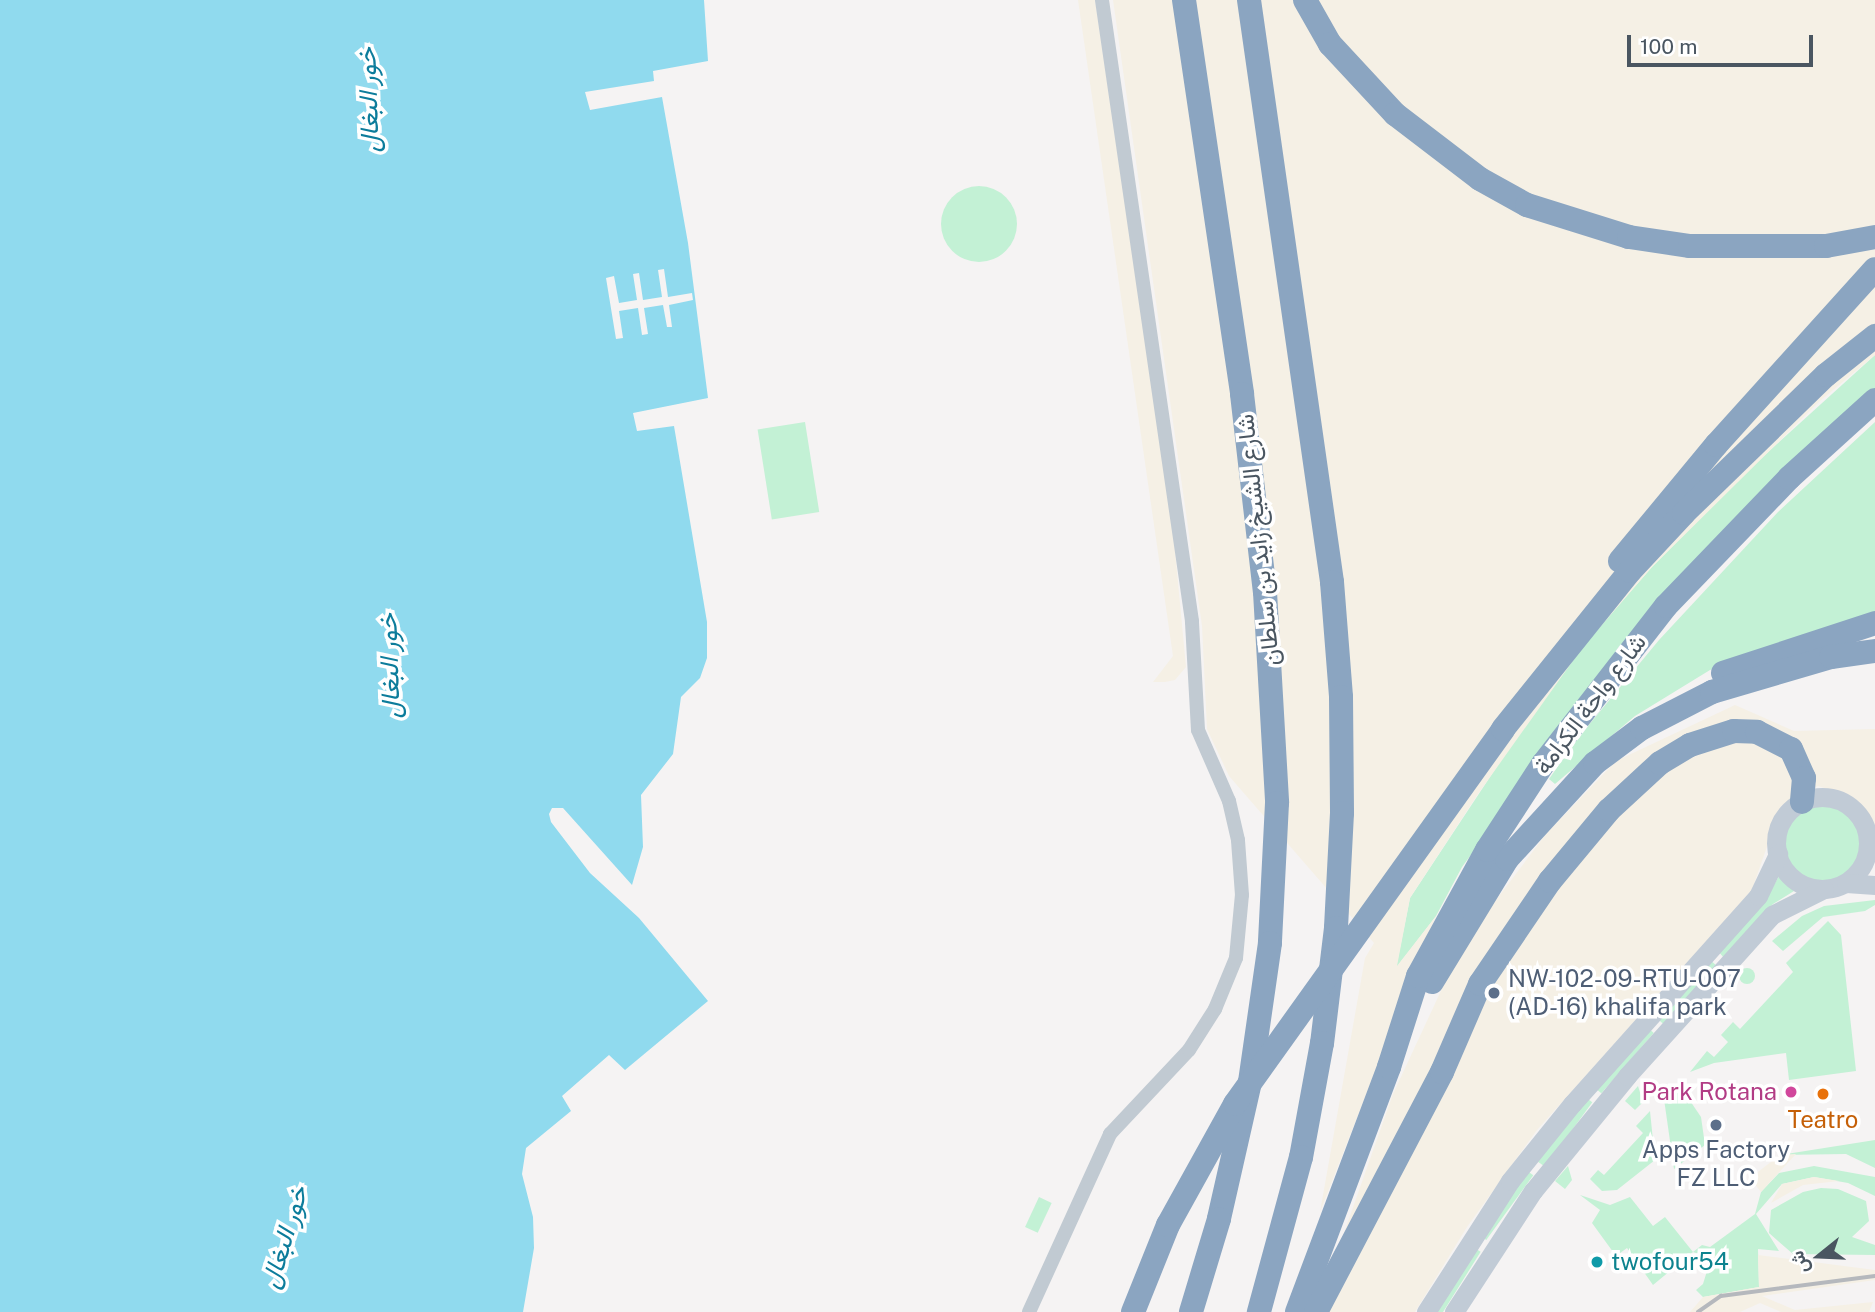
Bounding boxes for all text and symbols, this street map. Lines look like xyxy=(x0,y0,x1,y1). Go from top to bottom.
scale bar xyxy=(1630,21,1815,65)
text: 100 m xyxy=(1640,34,1697,59)
water label: خور البغال xyxy=(351,47,385,153)
street label: شارع الشيخ زايد بن سلطان xyxy=(1230,413,1286,667)
water label: خور البغال xyxy=(372,613,406,719)
street label: شارع واحة الكرامة xyxy=(1528,628,1652,780)
place label: NW-102-09-RTU-007 (AD-16) khalifa park xyxy=(1508,965,1741,1021)
marker: NW-102-09-RTU-007 (AD-16) khalifa park xyxy=(1486,985,1502,1001)
place label: Park Rotana xyxy=(1642,1078,1777,1106)
marker: Park Rotana xyxy=(1783,1084,1799,1100)
marker: Teatro xyxy=(1815,1086,1831,1102)
place label: Teatro xyxy=(1788,1106,1858,1134)
marker: Apps Factory FZ LLC xyxy=(1708,1117,1724,1133)
place label: Apps Factory FZ LLC xyxy=(1642,1136,1790,1192)
water label: خور البغال xyxy=(254,1182,314,1292)
north arrow xyxy=(1784,1221,1854,1291)
place label: twofour54 xyxy=(1611,1248,1729,1276)
text: ش xyxy=(1785,1248,1813,1277)
marker: twofour54 xyxy=(1589,1254,1605,1270)

